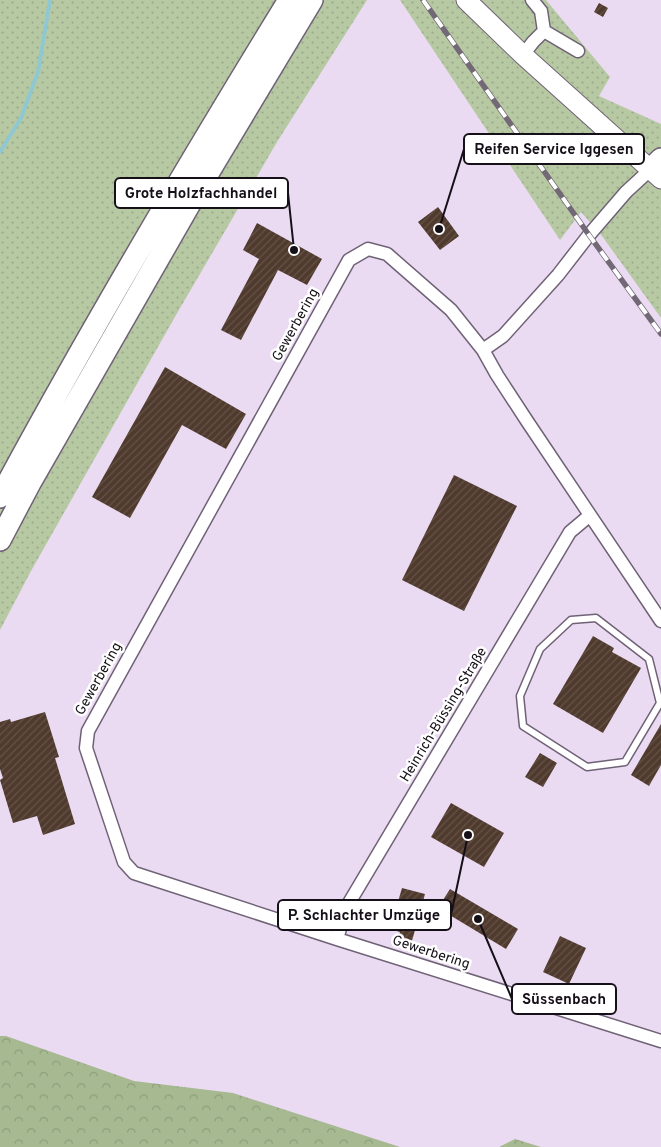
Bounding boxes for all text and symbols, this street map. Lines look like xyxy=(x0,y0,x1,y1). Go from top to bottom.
callout: Reifen Service Iggesen xyxy=(464,134,644,164)
text: Reifen Service Iggesen xyxy=(474,141,634,160)
callout: Grote Holzfachhandel xyxy=(115,178,288,208)
text: Grote Holzfachhandel xyxy=(125,185,277,204)
street label: Gewerbering xyxy=(269,286,323,364)
street label: Gewerbering xyxy=(72,640,126,718)
street label: Heinrich-Büssing-Straße xyxy=(397,645,491,785)
callout: P. Schlachter Umzüge xyxy=(278,900,451,930)
text: P. Schlachter Umzüge xyxy=(288,907,440,926)
street label: Gewerbering xyxy=(390,932,472,974)
callout: Süssenbach xyxy=(512,984,616,1014)
text: Süssenbach xyxy=(522,991,606,1010)

